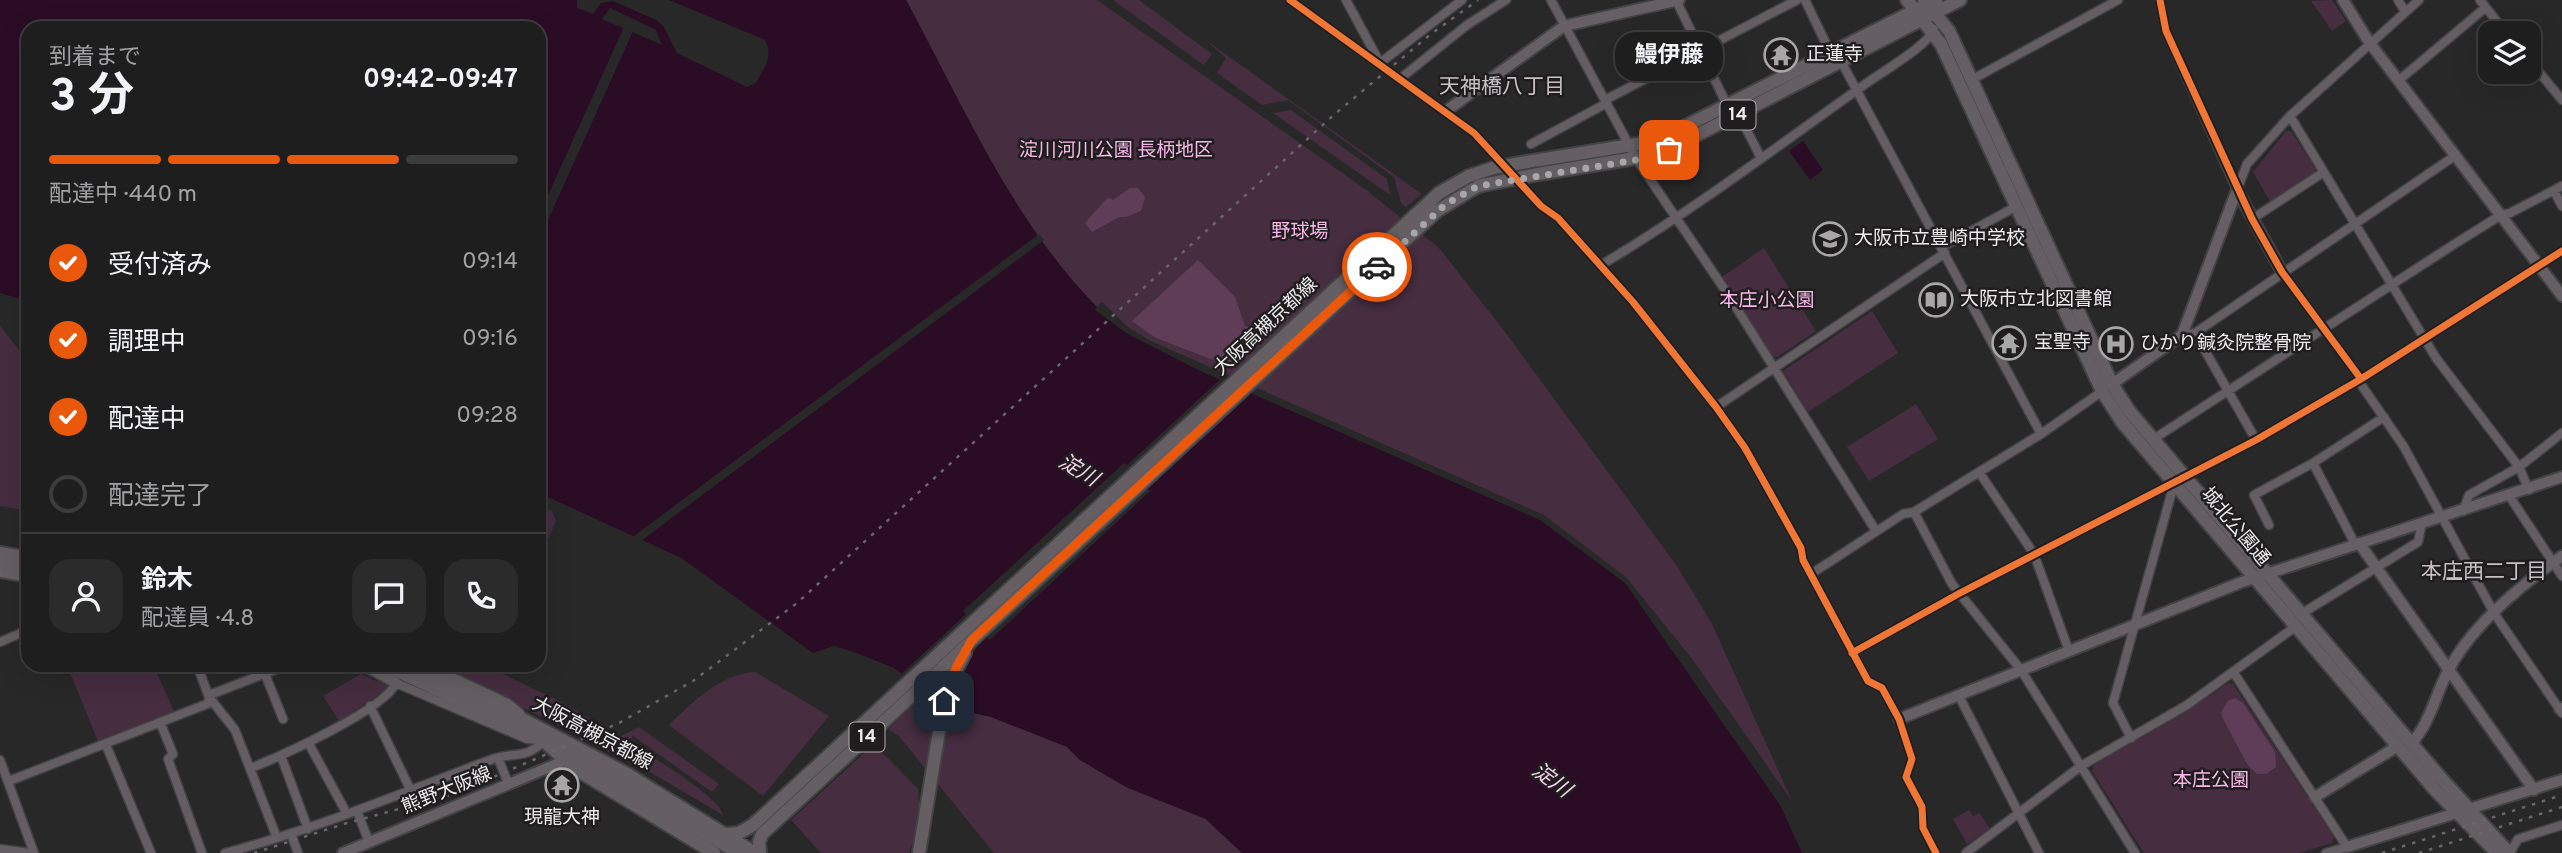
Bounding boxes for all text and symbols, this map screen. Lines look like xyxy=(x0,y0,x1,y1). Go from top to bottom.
map controls xyxy=(2478,21,2541,84)
button: layers xyxy=(2478,21,2541,84)
callout: 鰻伊藤 xyxy=(1615,31,1723,80)
temple icon: 正蓮寺 xyxy=(1762,36,1800,74)
text: 鰻伊藤 xyxy=(1635,42,1704,71)
place label: 正蓮寺 xyxy=(1806,43,1863,67)
text: 到着まで xyxy=(49,44,141,73)
text: 09:42–09:47 xyxy=(363,64,518,97)
text: 3 分 xyxy=(49,69,134,128)
district label: 天神橋八丁目 xyxy=(1439,74,1565,101)
road number: 14 xyxy=(1720,100,1756,130)
pin xyxy=(1639,120,1699,180)
icon: bag xyxy=(1650,131,1688,169)
park label: 淀川河川公園 長柄地区 xyxy=(1019,139,1213,163)
text: 配達中 · 440 m xyxy=(49,181,197,210)
park label: 野球場 xyxy=(1271,220,1329,244)
school or university icon: 大阪市立豊崎中学校 xyxy=(1811,220,1849,258)
place label: 大阪市立豊崎中学校 xyxy=(1854,227,2025,251)
courier xyxy=(1342,232,1412,302)
icon: check xyxy=(49,244,87,282)
text: 09:14 xyxy=(462,248,518,277)
icon: car xyxy=(1358,248,1396,286)
text: 受付済み xyxy=(108,250,212,283)
street label: 大阪高槻京都線 xyxy=(1209,273,1323,381)
library icon: 大阪市立北図書館 xyxy=(1917,281,1955,319)
place label: 大阪市立北図書館 xyxy=(1960,288,2112,312)
park label: 本庄小公園 xyxy=(1719,289,1815,313)
icon: check xyxy=(49,321,87,359)
temple icon: 宝聖寺 xyxy=(1990,324,2028,362)
text: 09:16 xyxy=(462,325,518,354)
hospital icon: ひかり鍼灸院整骨院 xyxy=(2097,325,2135,363)
text: 調理中 xyxy=(108,327,186,360)
place label: 宝聖寺 xyxy=(2034,331,2091,355)
place label: ひかり鍼灸院整骨院 xyxy=(2140,332,2311,356)
icon: check xyxy=(49,398,87,436)
text: 09:28 xyxy=(456,402,518,431)
text: 配達中 xyxy=(108,404,186,437)
water label: 淀川 xyxy=(1053,449,1105,494)
text: 配達完了 xyxy=(108,481,212,514)
street label: 城北公園通 xyxy=(2195,483,2275,571)
button: person xyxy=(49,559,123,633)
button: chat xyxy=(352,559,426,633)
button: phone xyxy=(444,559,518,633)
district label: 本庄西二丁目 xyxy=(2421,559,2547,586)
text: 鈴木 xyxy=(141,565,193,598)
text: 配達員 · 4.8 xyxy=(141,605,254,634)
pin xyxy=(914,671,974,731)
icon: home xyxy=(925,682,963,720)
street label: 大阪高槻京都線 xyxy=(528,692,656,776)
road number: 14 xyxy=(850,722,884,752)
water label: 淀川 xyxy=(1526,758,1578,805)
street label: 熊野大阪線 xyxy=(398,762,496,820)
temple icon: 現龍大神 xyxy=(543,766,581,804)
park label: 本庄公園 xyxy=(2173,769,2249,793)
place label: 現龍大神 xyxy=(524,806,600,830)

